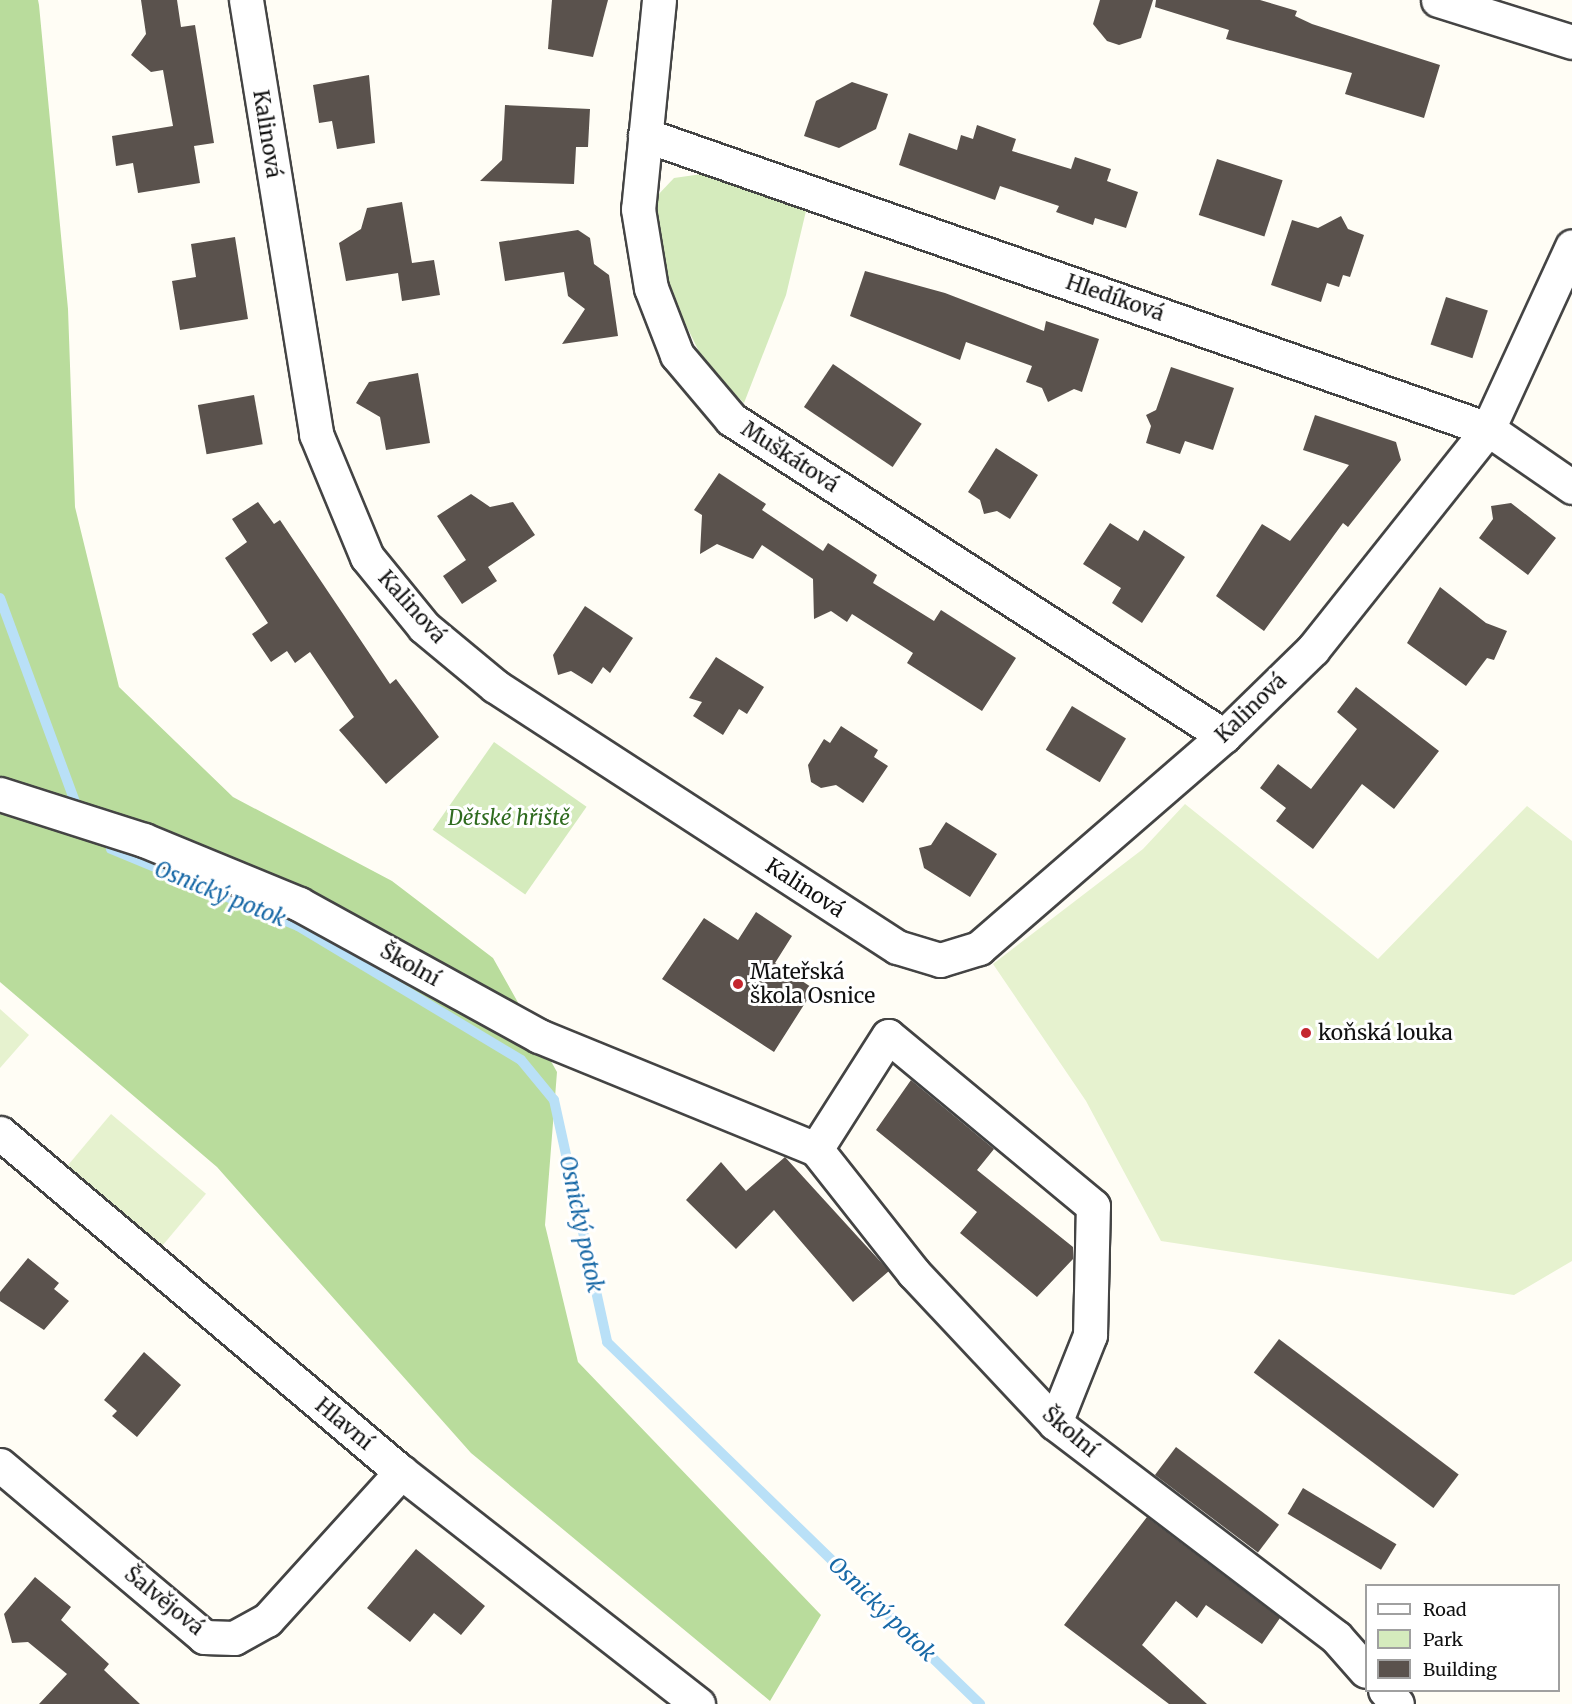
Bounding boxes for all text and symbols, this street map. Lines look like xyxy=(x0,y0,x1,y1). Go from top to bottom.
street label: Kalinová xyxy=(248,88,286,180)
street label: Hledíková xyxy=(1063,269,1167,327)
street label: Muškátová xyxy=(737,416,843,498)
street label: Kalinová xyxy=(373,566,451,648)
street label: Kalinová xyxy=(1210,668,1292,748)
park label: Dětské hřiště xyxy=(448,805,570,831)
street label: Kalinová xyxy=(761,853,849,923)
water label: Osnický potok xyxy=(151,856,289,932)
street label: Školní xyxy=(376,938,444,992)
place label: Mateřská škola Osnice xyxy=(750,959,875,1009)
marker: Mateřská škola Osnice xyxy=(731,977,745,991)
place label: koňská louka xyxy=(1318,1020,1453,1046)
marker: koňská louka xyxy=(1299,1026,1313,1040)
water label: Osnický potok xyxy=(554,1153,608,1295)
street label: Hlavní xyxy=(310,1393,378,1455)
street label: Školní xyxy=(1037,1402,1103,1462)
water label: Osnický potok xyxy=(823,1551,941,1667)
street label: Šalvějová xyxy=(119,1561,209,1641)
legend xyxy=(1365,1584,1560,1692)
text: Road xyxy=(1423,1598,1467,1621)
text: Park xyxy=(1423,1628,1463,1651)
text: Building xyxy=(1423,1658,1497,1681)

